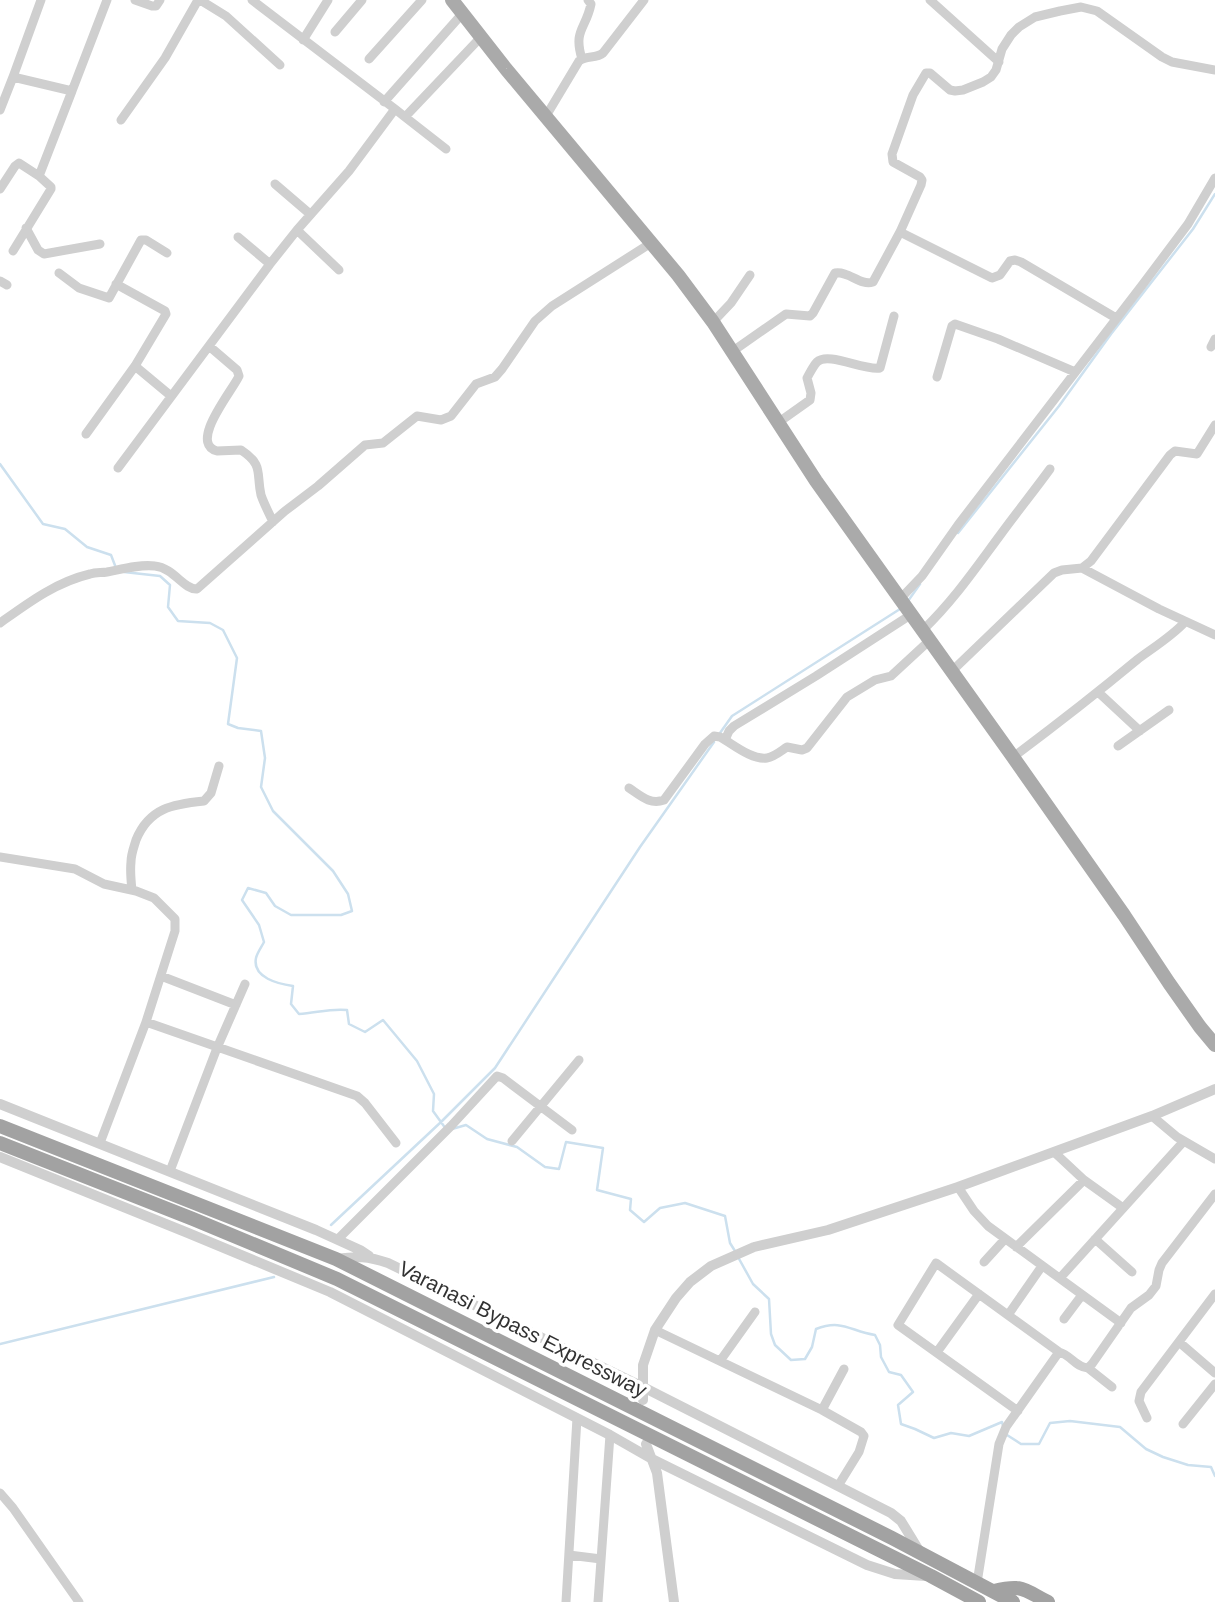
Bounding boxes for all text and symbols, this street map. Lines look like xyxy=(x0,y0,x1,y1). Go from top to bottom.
street label: Varanasi Bypass Expressway xyxy=(395,1256,651,1402)

